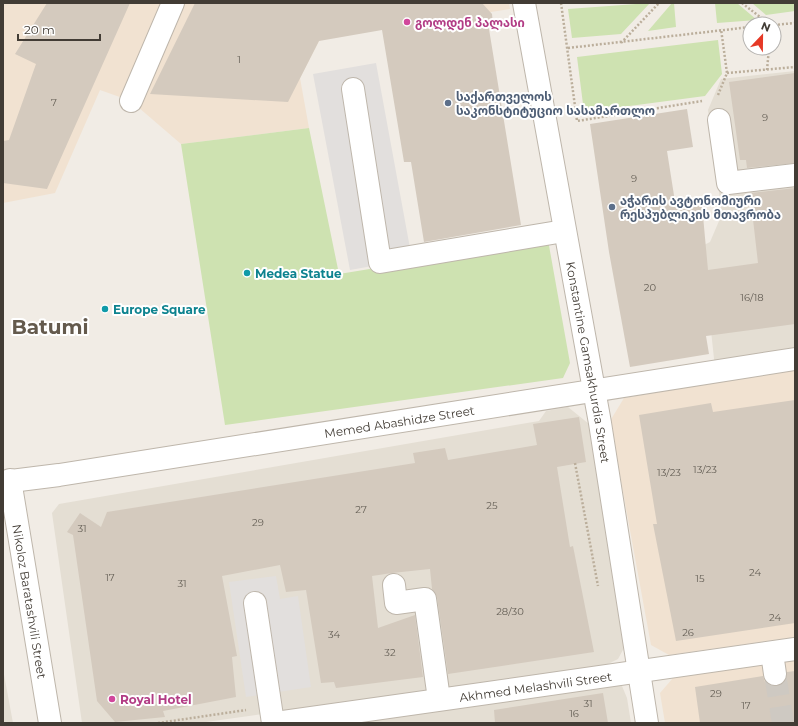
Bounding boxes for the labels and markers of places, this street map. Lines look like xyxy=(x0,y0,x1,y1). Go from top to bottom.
place label: გოლდენ პალასი xyxy=(415,15,525,31)
marker: გოლდენ პალასი xyxy=(402,17,412,27)
place label: საქართველოს საკონსტიტუციო სასამართლო xyxy=(456,89,655,119)
marker: საქართველოს საკონსტიტუციო სასამართლო xyxy=(443,98,453,108)
place label: აჭარის ავტონომიური რესპუბლიკის მთავრობა xyxy=(620,193,781,223)
marker: აჭარის ავტონომიური რესპუბლიკის მთავრობა xyxy=(607,202,617,212)
place label: Medea Statue xyxy=(255,266,342,281)
marker: Medea Statue xyxy=(242,268,252,278)
place label: Europe Square xyxy=(113,302,206,317)
marker: Europe Square xyxy=(100,304,110,314)
place label: Royal Hotel xyxy=(120,692,192,707)
marker: Royal Hotel xyxy=(107,694,117,704)

